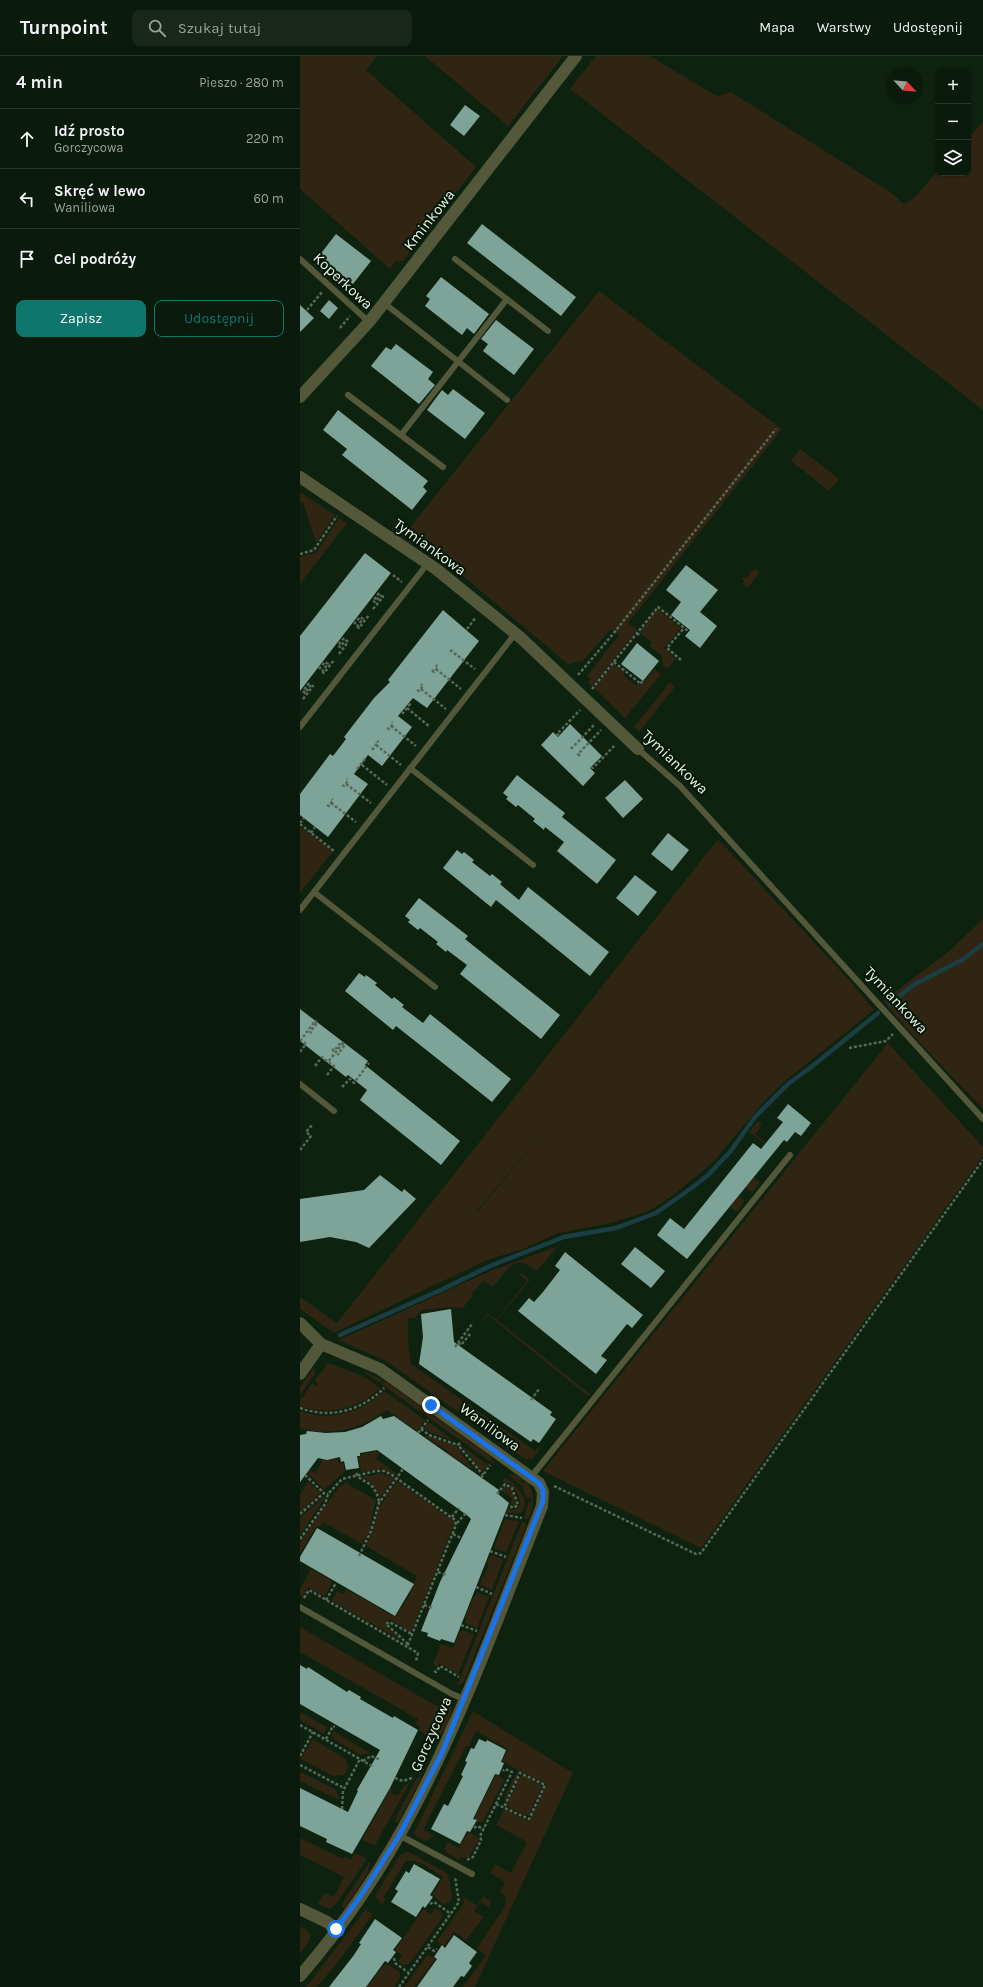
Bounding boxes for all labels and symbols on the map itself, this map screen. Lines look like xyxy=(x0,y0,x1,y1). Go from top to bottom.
north arrow xyxy=(887,68,923,104)
street label: Kminkowa xyxy=(400,186,458,254)
street label: Koperkowa xyxy=(309,249,377,313)
street label: Tymiankowa xyxy=(390,515,470,579)
street label: Tymiankowa xyxy=(638,726,712,798)
street label: Tymiankowa xyxy=(860,963,932,1037)
route end xyxy=(422,1396,440,1414)
street label: Waniliowa xyxy=(456,1399,524,1455)
street label: Gorczycowa xyxy=(406,1694,456,1774)
route start xyxy=(327,1920,345,1938)

